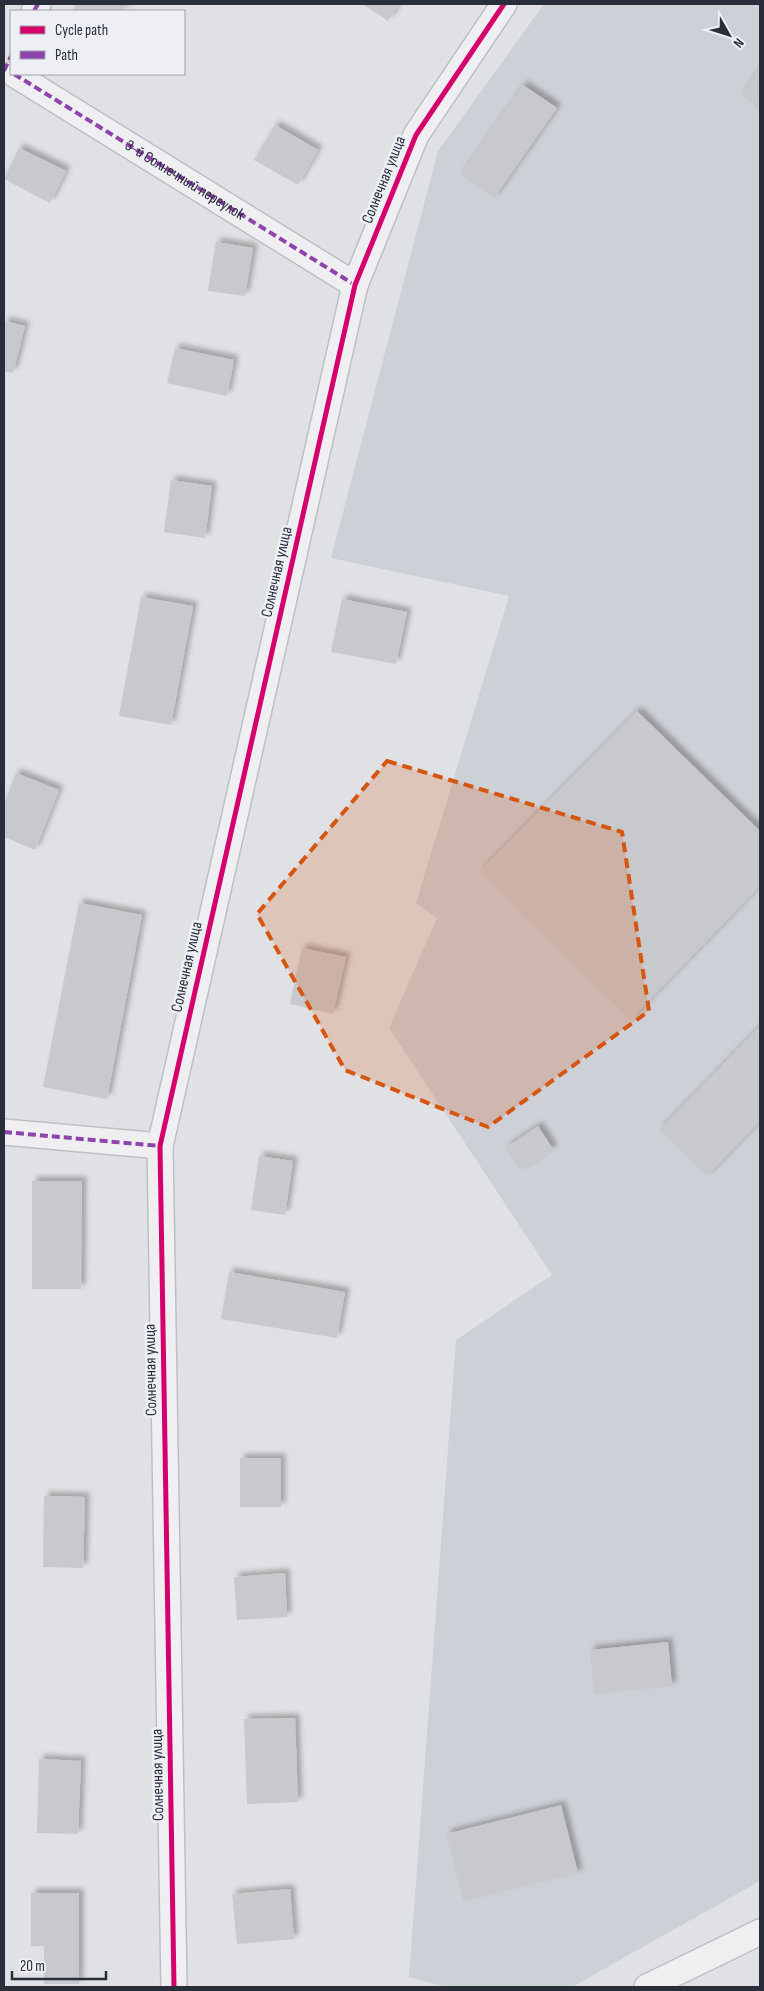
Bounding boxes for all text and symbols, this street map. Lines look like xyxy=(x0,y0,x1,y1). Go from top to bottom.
legend xyxy=(10,10,185,75)
north arrow xyxy=(704,10,754,60)
text: Cycle path xyxy=(55,21,108,40)
text: N xyxy=(730,35,748,51)
text: Path xyxy=(55,46,78,65)
street label: Солнечная улица xyxy=(358,134,410,226)
street label: 3-й Солнечный переулок xyxy=(122,136,249,224)
street label: Солнечная улица xyxy=(257,525,297,619)
street label: Солнечная улица xyxy=(167,920,207,1014)
street label: Солнечная улица xyxy=(141,1324,161,1416)
street label: Солнечная улица xyxy=(148,1729,168,1821)
scale bar xyxy=(12,1948,106,1980)
text: 20 m xyxy=(20,1957,45,1976)

